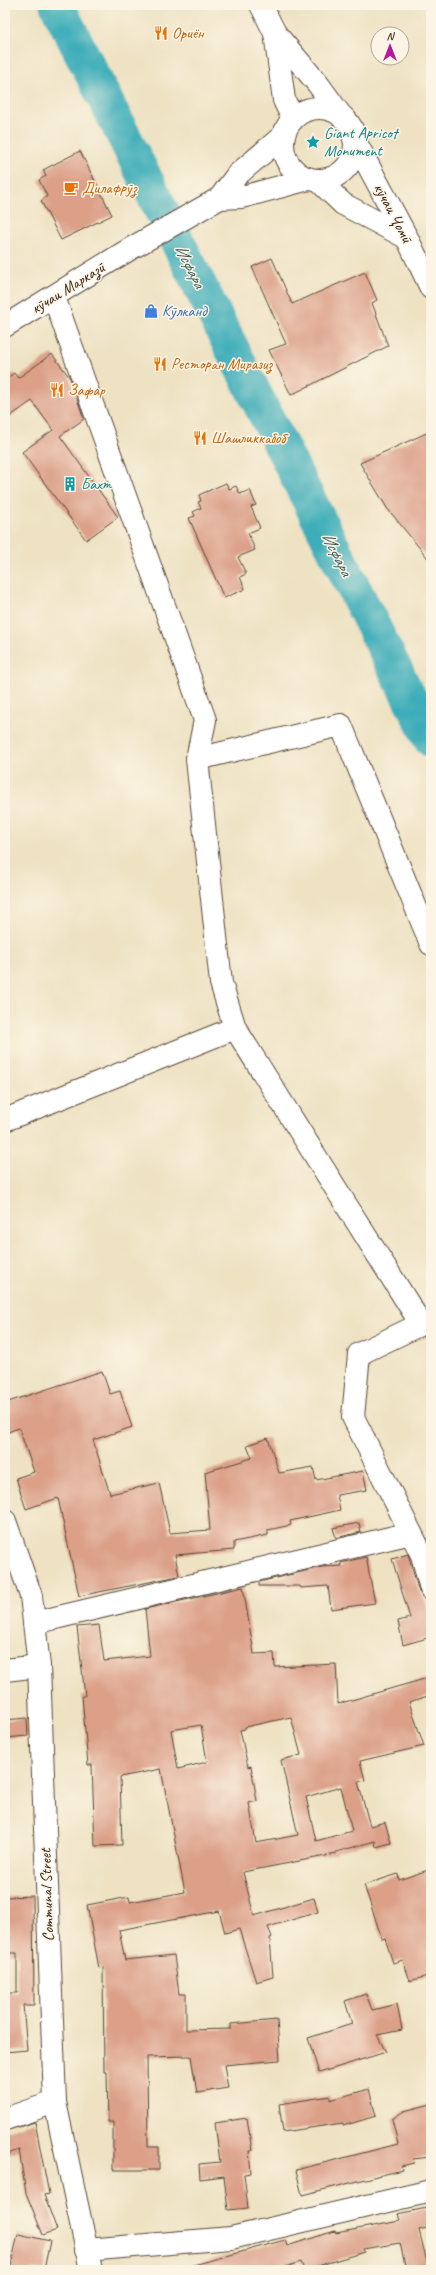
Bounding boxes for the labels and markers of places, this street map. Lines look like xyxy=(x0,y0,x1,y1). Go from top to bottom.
place label: Ориён xyxy=(172,23,205,43)
restaurant icon: Ориён xyxy=(153,25,169,41)
place label: Giant Apricot Monument xyxy=(324,123,400,161)
place icon: Giant Apricot Monument xyxy=(305,134,321,150)
place label: Дилафрӯз xyxy=(82,178,138,198)
cafe icon: Дилафрӯз xyxy=(63,180,79,196)
place label: Кӯлканд xyxy=(162,301,208,321)
shop icon: Кӯлканд xyxy=(143,303,159,319)
place label: Ресторан Миразиз xyxy=(171,354,273,374)
restaurant icon: Ресторан Миразиз xyxy=(152,356,168,372)
place label: Зафар xyxy=(68,380,106,400)
restaurant icon: Зафар xyxy=(49,382,65,398)
place label: Шашликкабоб xyxy=(211,428,288,448)
restaurant icon: Шашликкабоб xyxy=(192,430,208,446)
place label: Бахт xyxy=(81,474,113,494)
building icon: Бахт xyxy=(62,476,78,492)

